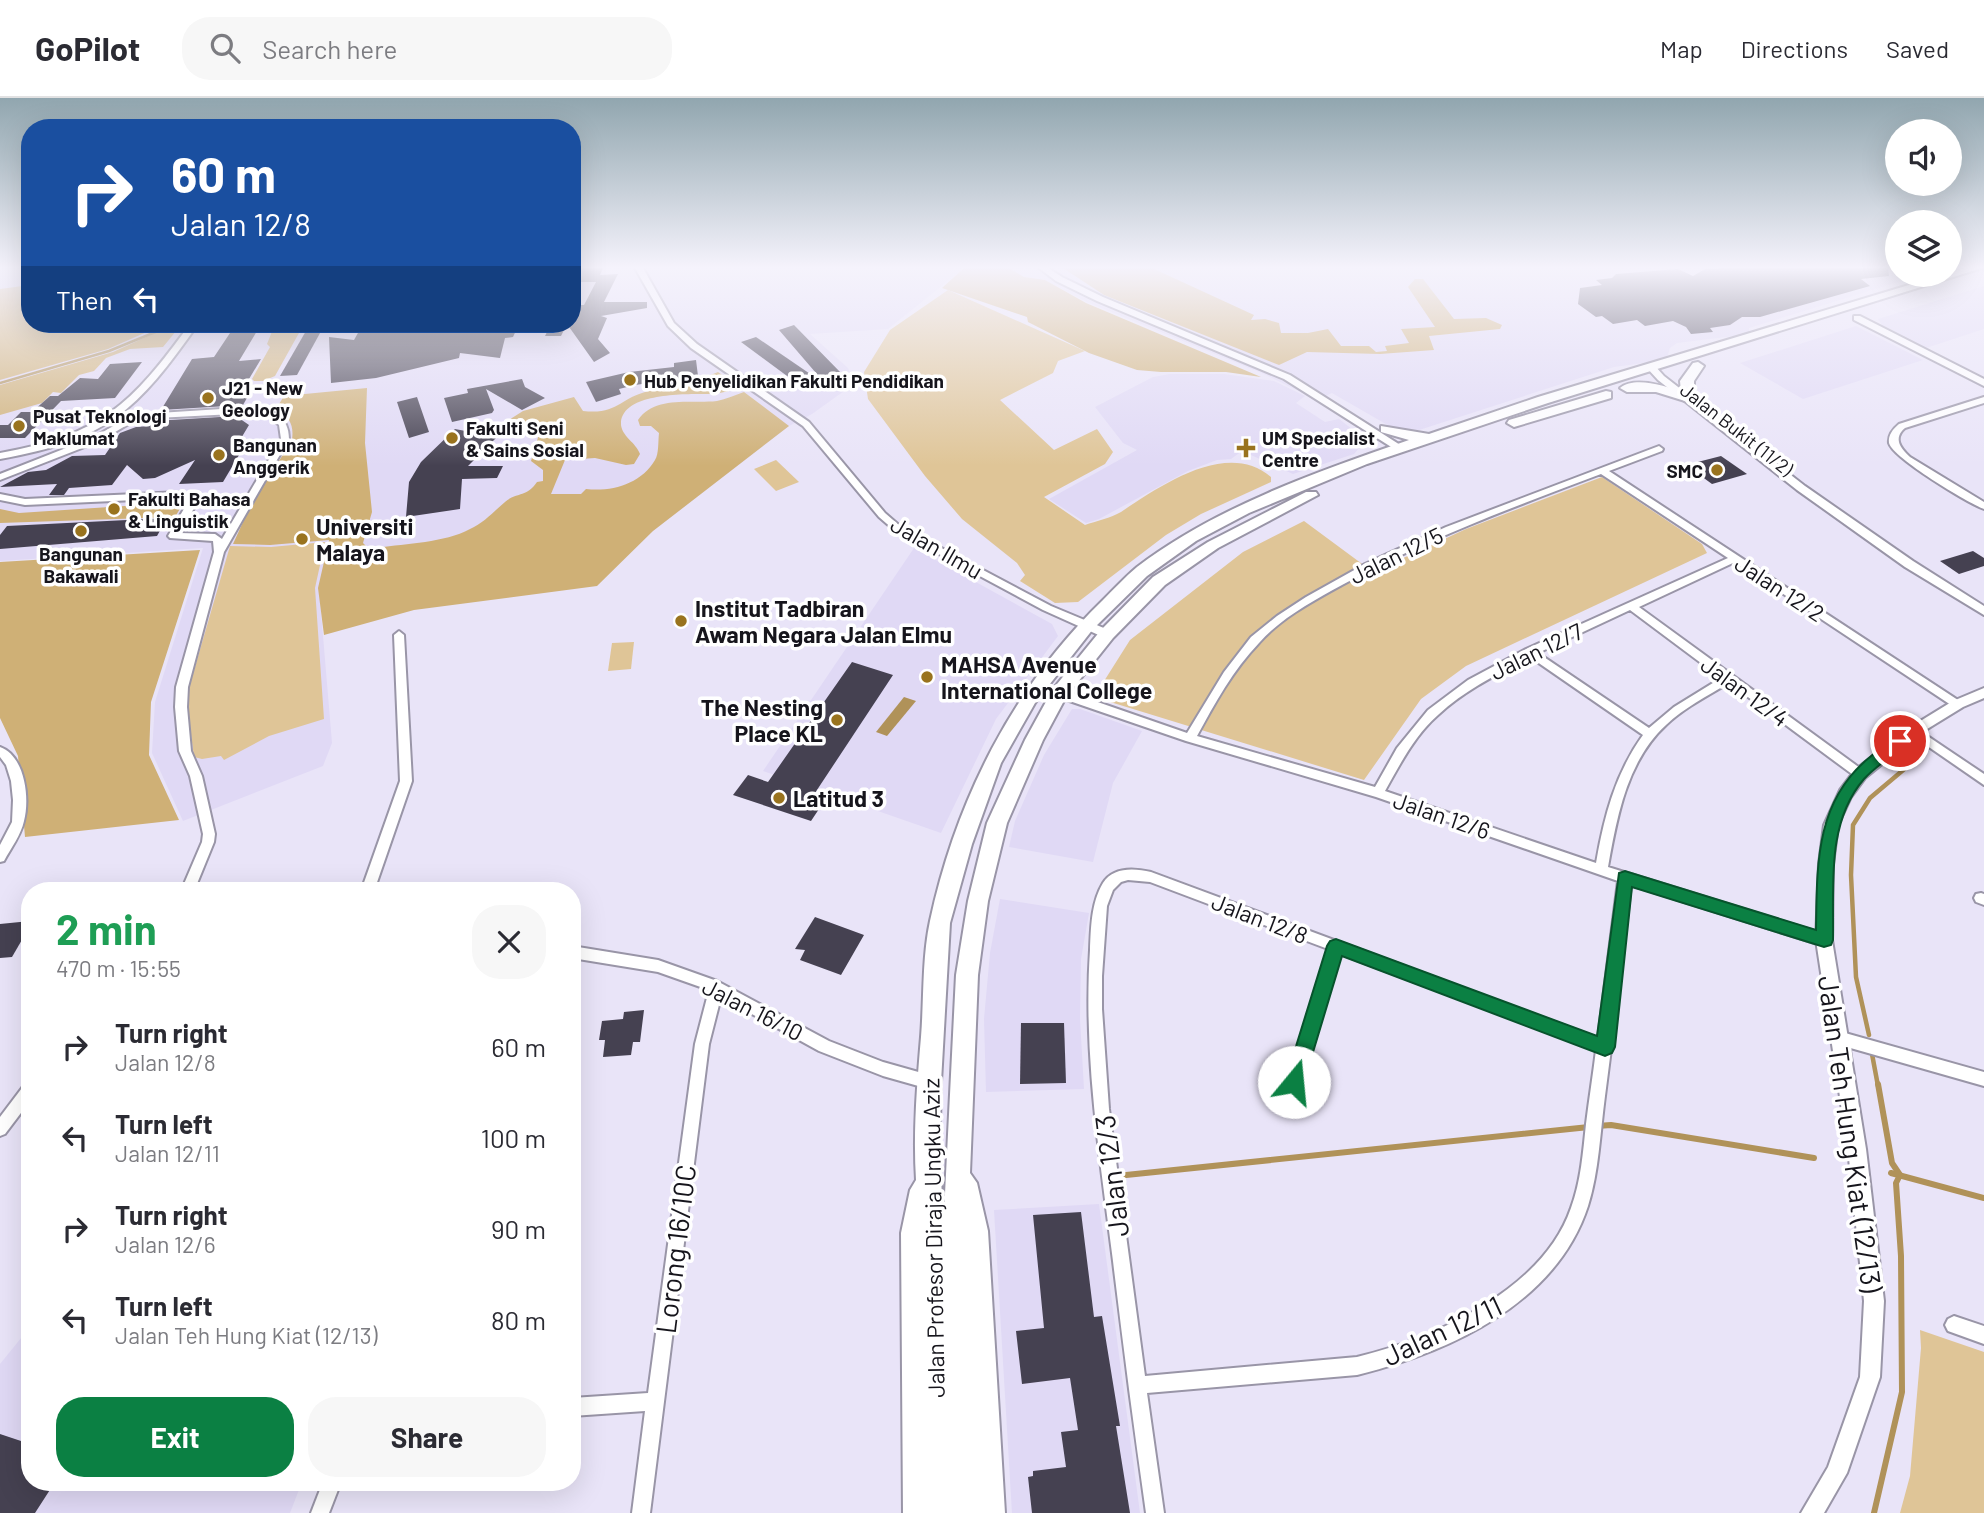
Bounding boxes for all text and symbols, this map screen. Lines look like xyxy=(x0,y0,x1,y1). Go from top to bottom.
search box xyxy=(182,17,672,80)
text: GoPilot xyxy=(35,28,140,68)
icon: search xyxy=(206,29,244,67)
text: Search here xyxy=(262,33,397,64)
text: Map xyxy=(1660,34,1703,63)
text: Directions xyxy=(1741,34,1848,63)
text: Saved xyxy=(1886,34,1949,63)
map controls xyxy=(1885,119,1962,287)
button: sound xyxy=(1885,119,1962,196)
text: 60 m xyxy=(171,144,276,203)
icon: right xyxy=(56,147,147,238)
text: Jalan 12/8 xyxy=(171,204,311,242)
button: layers xyxy=(1885,210,1962,287)
icon: left xyxy=(127,280,165,318)
text: Then xyxy=(56,284,113,315)
place label: Hub Penyelidikan Fakulti Pendidikan xyxy=(644,369,944,392)
marker: Hub Penyelidikan Fakulti Pendidikan xyxy=(622,372,638,388)
place label: J21 - New Geology xyxy=(222,376,303,421)
street label: Jalan Bukit (11/2) xyxy=(1676,378,1799,481)
marker: J21 - New Geology xyxy=(200,390,216,406)
place label: Pusat Teknologi Maklumat xyxy=(33,404,167,449)
place label: Fakulti Seni & Sains Sosial xyxy=(466,416,584,461)
marker: Pusat Teknologi Maklumat xyxy=(11,418,27,434)
place label: UM Specialist Centre xyxy=(1262,426,1375,471)
marker: Fakulti Seni & Sains Sosial xyxy=(444,430,460,446)
place label: Bangunan Anggerik xyxy=(233,433,317,478)
marker: UM Specialist Centre xyxy=(1236,438,1256,458)
marker: Bangunan Anggerik xyxy=(211,447,227,463)
place label: SMC xyxy=(1667,459,1703,482)
marker: SMC xyxy=(1709,462,1725,478)
place label: Fakulti Bahasa & Linguistik xyxy=(128,487,250,532)
marker: Fakulti Bahasa & Linguistik xyxy=(106,501,122,517)
street label: Jalan Ilmu xyxy=(886,509,988,585)
place label: Universiti Malaya xyxy=(316,512,413,566)
street label: Jalan 12/5 xyxy=(1345,520,1447,590)
marker: Bangunan Bakawali xyxy=(73,523,89,539)
marker: Universiti Malaya xyxy=(294,531,310,547)
place label: Bangunan Bakawali xyxy=(39,542,123,587)
street label: Jalan 12/2 xyxy=(1730,549,1830,627)
place label: Institut Tadbiran Awam Negara Jalan Elmu xyxy=(695,594,952,648)
marker: Institut Tadbiran Awam Negara Jalan Elmu xyxy=(673,613,689,629)
street label: Jalan 12/7 xyxy=(1485,617,1587,685)
place label: MAHSA Avenue International College xyxy=(941,650,1152,704)
street label: Jalan 12/4 xyxy=(1696,650,1794,732)
marker: MAHSA Avenue International College xyxy=(919,669,935,685)
place label: The Nesting Place KL xyxy=(701,693,823,747)
pin xyxy=(1870,711,1930,771)
marker: The Nesting Place KL xyxy=(829,712,845,728)
icon: arrive xyxy=(1881,722,1919,760)
place label: Latitud 3 xyxy=(793,784,884,812)
street label: Jalan 12/6 xyxy=(1390,785,1494,845)
marker: Latitud 3 xyxy=(771,790,787,806)
street label: Jalan 12/8 xyxy=(1208,887,1312,949)
text: 2 min xyxy=(56,903,157,953)
button: close xyxy=(472,905,546,979)
text: 470 m · 15:55 xyxy=(56,954,181,982)
street label: Jalan 16/10 xyxy=(698,972,808,1046)
street label: Jalan Teh Hung Kiat (12/13) xyxy=(1812,973,1890,1295)
text: Turn right xyxy=(115,1017,228,1048)
icon: right xyxy=(56,1028,94,1066)
text: 60 m xyxy=(491,1031,546,1062)
position arrow xyxy=(1257,1045,1331,1119)
text: Jalan 12/8 xyxy=(115,1048,216,1076)
street label: Jalan Profesor Diraja Ungku Aziz xyxy=(916,1078,950,1398)
text: Turn left xyxy=(115,1108,213,1139)
street label: Jalan 12/3 xyxy=(1087,1113,1135,1239)
icon: left xyxy=(56,1119,94,1157)
text: 100 m xyxy=(481,1122,546,1153)
text: Jalan 12/11 xyxy=(115,1139,220,1167)
street label: Lorong 16/10C xyxy=(648,1162,702,1336)
text: Turn right xyxy=(115,1199,228,1230)
icon: right xyxy=(56,1210,94,1248)
text: 90 m xyxy=(491,1213,546,1244)
text: Jalan 12/6 xyxy=(115,1230,216,1258)
street label: Jalan 12/11 xyxy=(1377,1288,1507,1372)
text: Turn left xyxy=(115,1290,213,1321)
icon: left xyxy=(56,1301,94,1339)
text: 80 m xyxy=(491,1304,546,1335)
text: Jalan Teh Hung Kiat (12/13) xyxy=(115,1321,378,1349)
button: Exit xyxy=(56,1397,294,1477)
button: Share xyxy=(308,1397,546,1477)

